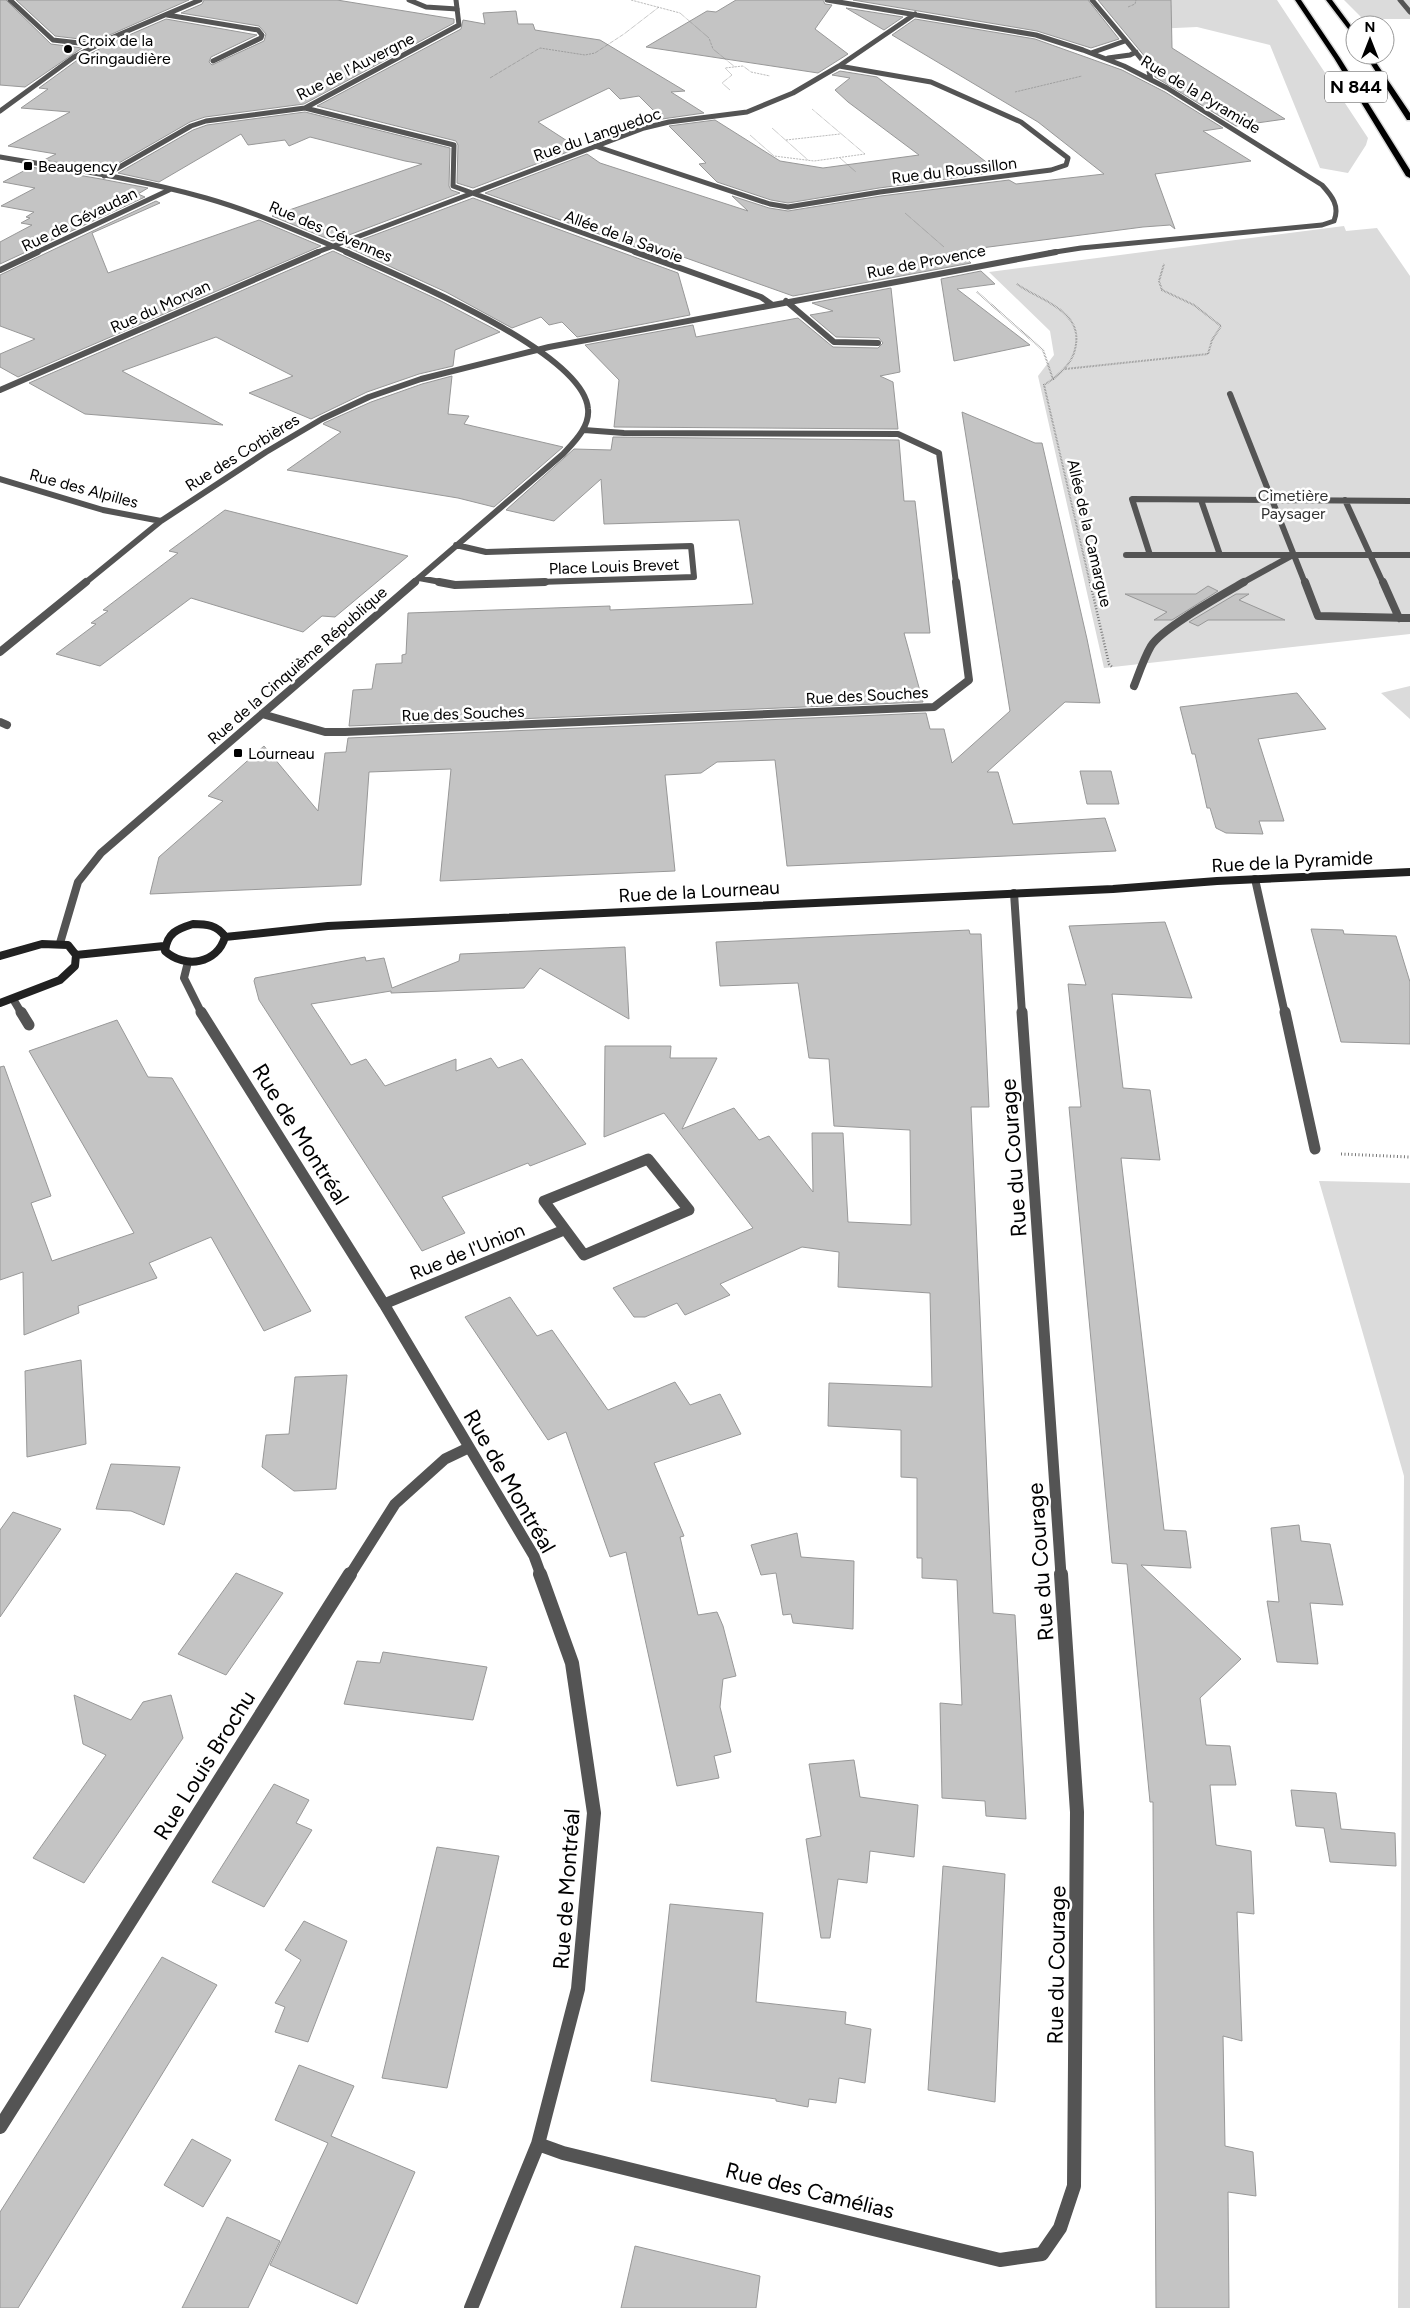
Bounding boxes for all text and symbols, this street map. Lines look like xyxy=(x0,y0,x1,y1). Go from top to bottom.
north arrow xyxy=(1345,15,1395,65)
text: N xyxy=(1365,19,1375,36)
street label: Rue de l'Auvergne xyxy=(293,28,417,104)
place label: Croix de la Gringaudière xyxy=(78,31,171,68)
marker: Croix de la Gringaudière xyxy=(62,43,74,55)
street label: Rue de la Pyramide xyxy=(1138,51,1264,138)
road number: N 844 xyxy=(1325,72,1387,102)
street label: Rue du Languedoc xyxy=(531,104,664,165)
street label: Rue du Roussillon xyxy=(890,153,1018,188)
place label: Beaugency xyxy=(38,157,118,176)
marker: Beaugency xyxy=(22,160,34,172)
street label: Rue de Gévaudan xyxy=(18,183,140,256)
street label: Rue des Cévennes xyxy=(266,197,395,266)
street label: Allée de la Savoie xyxy=(562,206,686,267)
street label: Rue de Provence xyxy=(865,241,987,282)
street label: Rue du Morvan xyxy=(107,276,213,337)
street label: Rue des Corbières xyxy=(182,410,303,495)
street label: Allée de la Camargue xyxy=(1063,457,1116,609)
street label: Rue des Alpilles xyxy=(27,465,140,512)
park label: Cimetière Paysager xyxy=(1258,486,1328,523)
street label: Place Louis Brevet xyxy=(548,555,680,578)
street label: Rue de la Cinquième République xyxy=(204,582,391,748)
street label: Rue des Souches xyxy=(805,683,929,708)
street label: Rue des Souches xyxy=(401,702,525,725)
place label: Lourneau xyxy=(248,744,315,763)
marker: Lourneau xyxy=(232,747,244,759)
street label: Rue de la Pyramide xyxy=(1211,846,1373,877)
street label: Rue de la Lourneau xyxy=(618,876,780,907)
street label: Rue de Montréal xyxy=(246,1059,355,1210)
street label: Rue du Courage xyxy=(995,1078,1032,1238)
street label: Rue de l'Union xyxy=(406,1218,528,1285)
street label: Rue de Montréal xyxy=(458,1405,562,1558)
street label: Rue du Courage xyxy=(1022,1482,1059,1642)
street label: Rue Louis Brochu xyxy=(148,1686,261,1845)
street label: Rue de Montréal xyxy=(547,1808,586,1970)
street label: Rue du Courage xyxy=(1042,1885,1071,2045)
street label: Rue des Camélias xyxy=(723,2156,897,2225)

